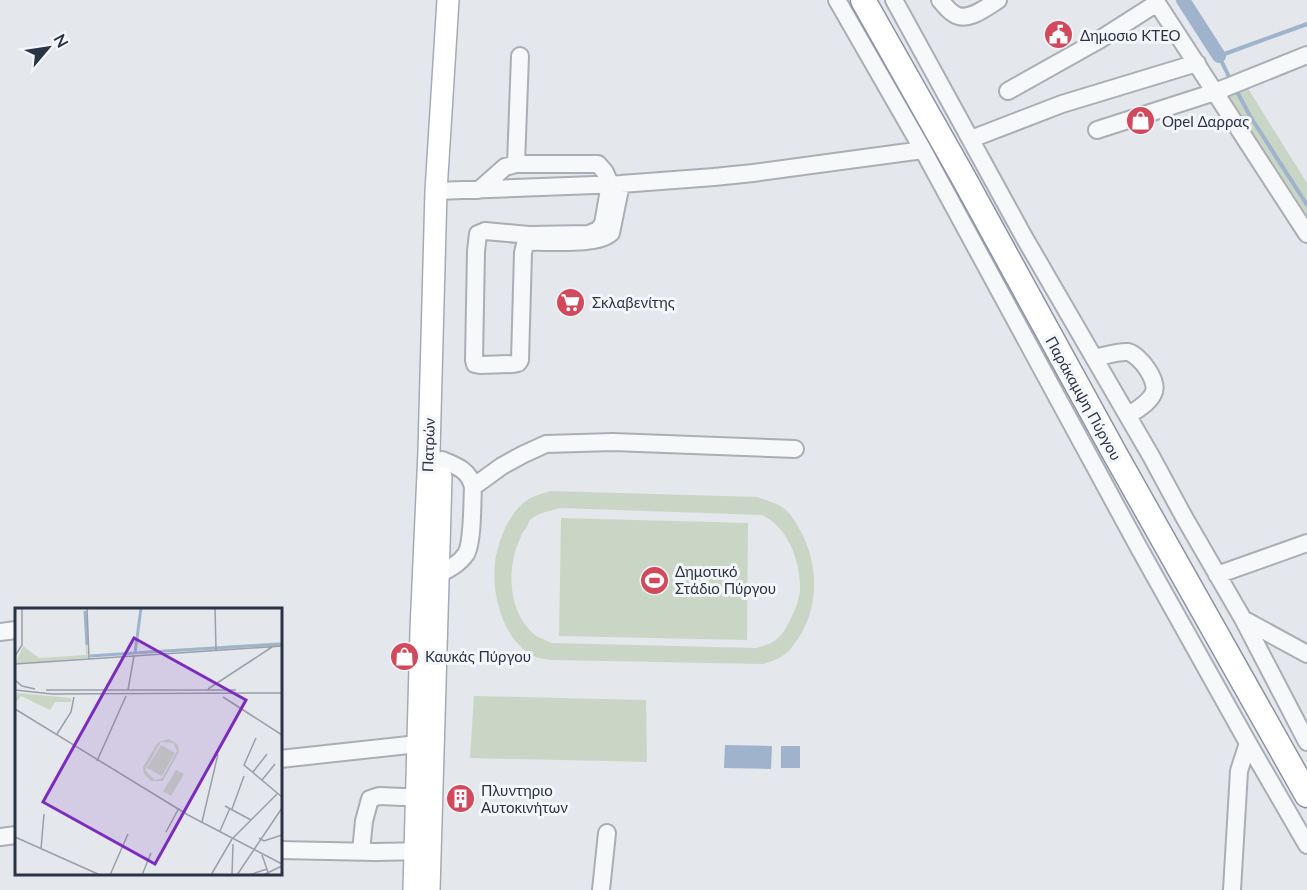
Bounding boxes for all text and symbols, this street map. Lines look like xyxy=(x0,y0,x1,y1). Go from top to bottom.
north arrow xyxy=(18,18,78,78)
public building icon: Δημοσιο ΚΤΕΟ xyxy=(1043,19,1075,51)
place label: Δημοσιο ΚΤΕΟ xyxy=(1080,26,1181,44)
text: N xyxy=(50,30,73,50)
shop icon: Opel Δαρρας xyxy=(1125,105,1157,137)
place label: Opel Δαρρας xyxy=(1162,112,1249,130)
supermarket icon: Σκλαβενίτης xyxy=(555,286,587,318)
place label: Σκλαβενίτης xyxy=(592,293,675,311)
street label: Παράκαμψη Πύργου xyxy=(1042,333,1126,463)
street label: Πατρών xyxy=(418,417,438,472)
place label: Δημοτικό Στάδιο Πύργου xyxy=(675,562,776,597)
sports icon: Δημοτικό Στάδιο Πύργου xyxy=(638,564,670,596)
inset map xyxy=(15,608,282,875)
shop icon: Καυκάς Πύργου xyxy=(388,640,420,672)
place label: Καυκάς Πύργου xyxy=(425,647,531,665)
place label: Πλυντηριο Αυτοκινήτων xyxy=(481,781,568,816)
building icon: Πλυντηριο Αυτοκινήτων xyxy=(444,783,476,815)

